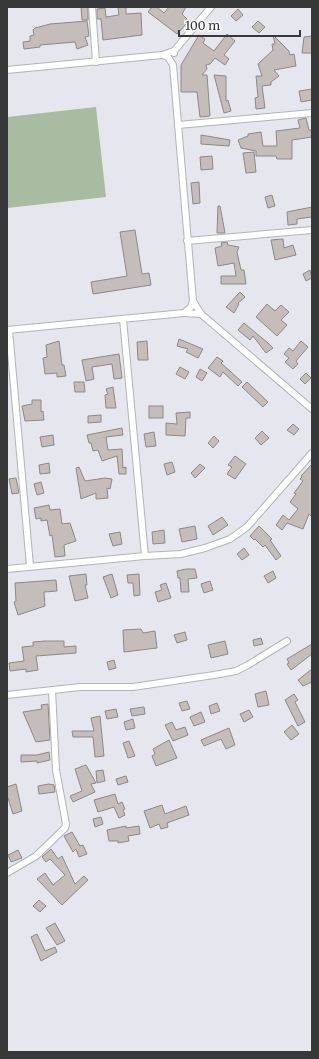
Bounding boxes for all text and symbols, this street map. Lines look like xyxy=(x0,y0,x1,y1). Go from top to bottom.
scale bar xyxy=(179,12,300,38)
text: 100 m xyxy=(185,18,220,33)

